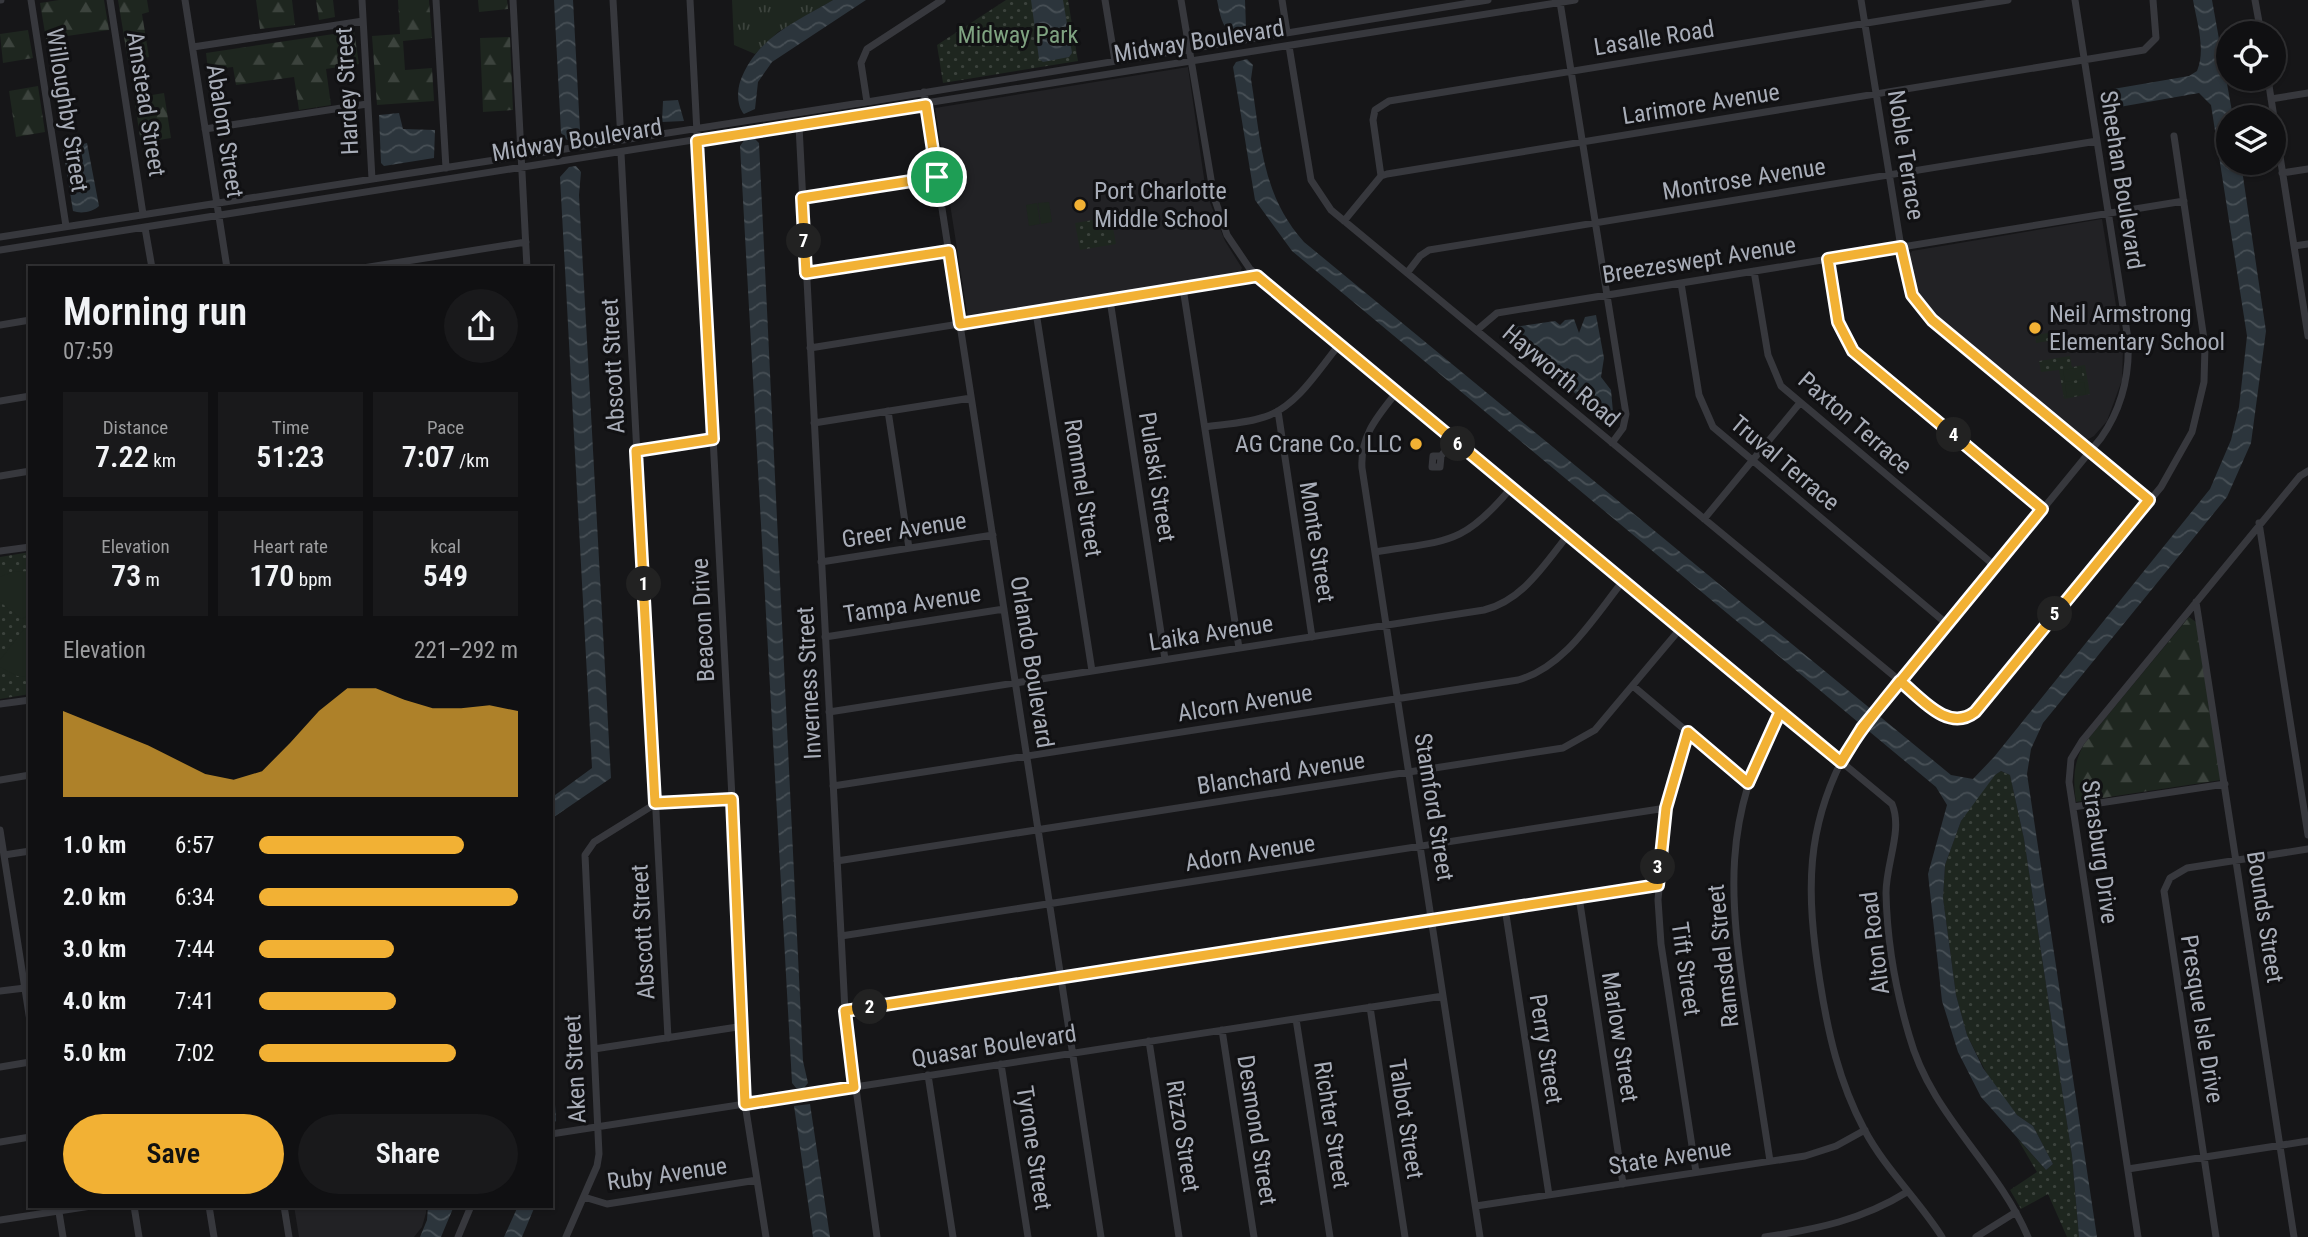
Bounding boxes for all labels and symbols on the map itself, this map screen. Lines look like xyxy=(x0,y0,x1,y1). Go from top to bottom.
street label: Midway Boulevard xyxy=(1112,14,1286,68)
street label: Lasalle Road xyxy=(1592,15,1716,61)
park label: Midway Park xyxy=(958,21,1079,49)
street label: Willoughby Street xyxy=(40,26,94,194)
street label: Hardey Street xyxy=(330,26,364,156)
street label: Amstead Street xyxy=(121,30,171,178)
street label: Abalom Street xyxy=(201,62,249,200)
street label: Larimore Avenue xyxy=(1620,78,1782,130)
street label: Noble Terrace xyxy=(1882,88,1930,222)
street label: Sheehan Boulevard xyxy=(2094,89,2150,271)
street label: Midway Boulevard xyxy=(490,113,664,167)
pin xyxy=(907,147,967,207)
street label: Montrose Avenue xyxy=(1660,152,1828,206)
place label: Port Charlotte Middle School xyxy=(1094,177,1228,233)
marker: Port Charlotte Middle School xyxy=(1072,197,1088,213)
pin: 7 xyxy=(786,224,822,258)
street label: Breezeswept Avenue xyxy=(1600,231,1798,289)
street label: Abscott Street xyxy=(595,298,631,434)
place label: Neil Armstrong Elementary School xyxy=(2049,300,2225,356)
street label: Hayworth Road xyxy=(1497,319,1625,433)
marker: Neil Armstrong Elementary School xyxy=(2027,320,2043,336)
street label: Paxton Terrace xyxy=(1792,366,1918,480)
street label: Truval Terrace xyxy=(1725,409,1845,517)
street label: Pulaski Street xyxy=(1133,410,1181,544)
street label: Rommel Street xyxy=(1058,417,1108,559)
pin: 4 xyxy=(1937,418,1972,452)
pin: 6 xyxy=(1440,426,1476,462)
place label: AG Crane Co. LLC xyxy=(1235,430,1402,458)
marker: AG Crane Co. LLC xyxy=(1408,436,1424,452)
street label: Monte Street xyxy=(1294,480,1340,604)
street label: Greer Avenue xyxy=(840,506,968,554)
street label: Beacon Drive xyxy=(686,557,720,683)
pin: 1 xyxy=(626,566,662,602)
street label: Orlando Boulevard xyxy=(1005,574,1059,750)
street label: Tampa Avenue xyxy=(841,579,983,629)
pin: 5 xyxy=(2038,596,2072,632)
street label: Inverness Street xyxy=(791,606,827,760)
street label: Laika Avenue xyxy=(1147,609,1275,657)
street label: Alcorn Avenue xyxy=(1176,679,1314,727)
street label: Stamford Street xyxy=(1408,731,1460,883)
street label: Blanchard Avenue xyxy=(1195,746,1367,800)
street label: Strasburg Drive xyxy=(2076,778,2124,926)
street label: Adorn Avenue xyxy=(1183,829,1317,877)
street label: Bounds Street xyxy=(2241,849,2289,985)
pin: 3 xyxy=(1640,850,1676,884)
street label: Abscott Street xyxy=(625,864,661,1000)
street label: Ramsdel Street xyxy=(1702,883,1744,1029)
street label: Alton Road xyxy=(1855,890,1895,996)
street label: Tift Street xyxy=(1666,920,1706,1018)
street label: Presque Isle Drive xyxy=(2175,933,2229,1105)
street label: Marlow Street xyxy=(1596,970,1644,1104)
pin: 2 xyxy=(852,990,888,1024)
street label: Perry Street xyxy=(1523,992,1569,1106)
street label: Aken Street xyxy=(558,1014,592,1124)
street label: Quasar Boulevard xyxy=(909,1019,1079,1073)
street label: Desmond Street xyxy=(1231,1053,1283,1207)
street label: Talbot Street xyxy=(1383,1057,1429,1181)
street label: Richter Street xyxy=(1308,1059,1356,1191)
street label: Rizzo Street xyxy=(1160,1078,1206,1194)
street label: Tyrone Street xyxy=(1010,1084,1058,1212)
street label: State Avenue xyxy=(1607,1133,1733,1181)
street label: Ruby Avenue xyxy=(605,1152,729,1196)

